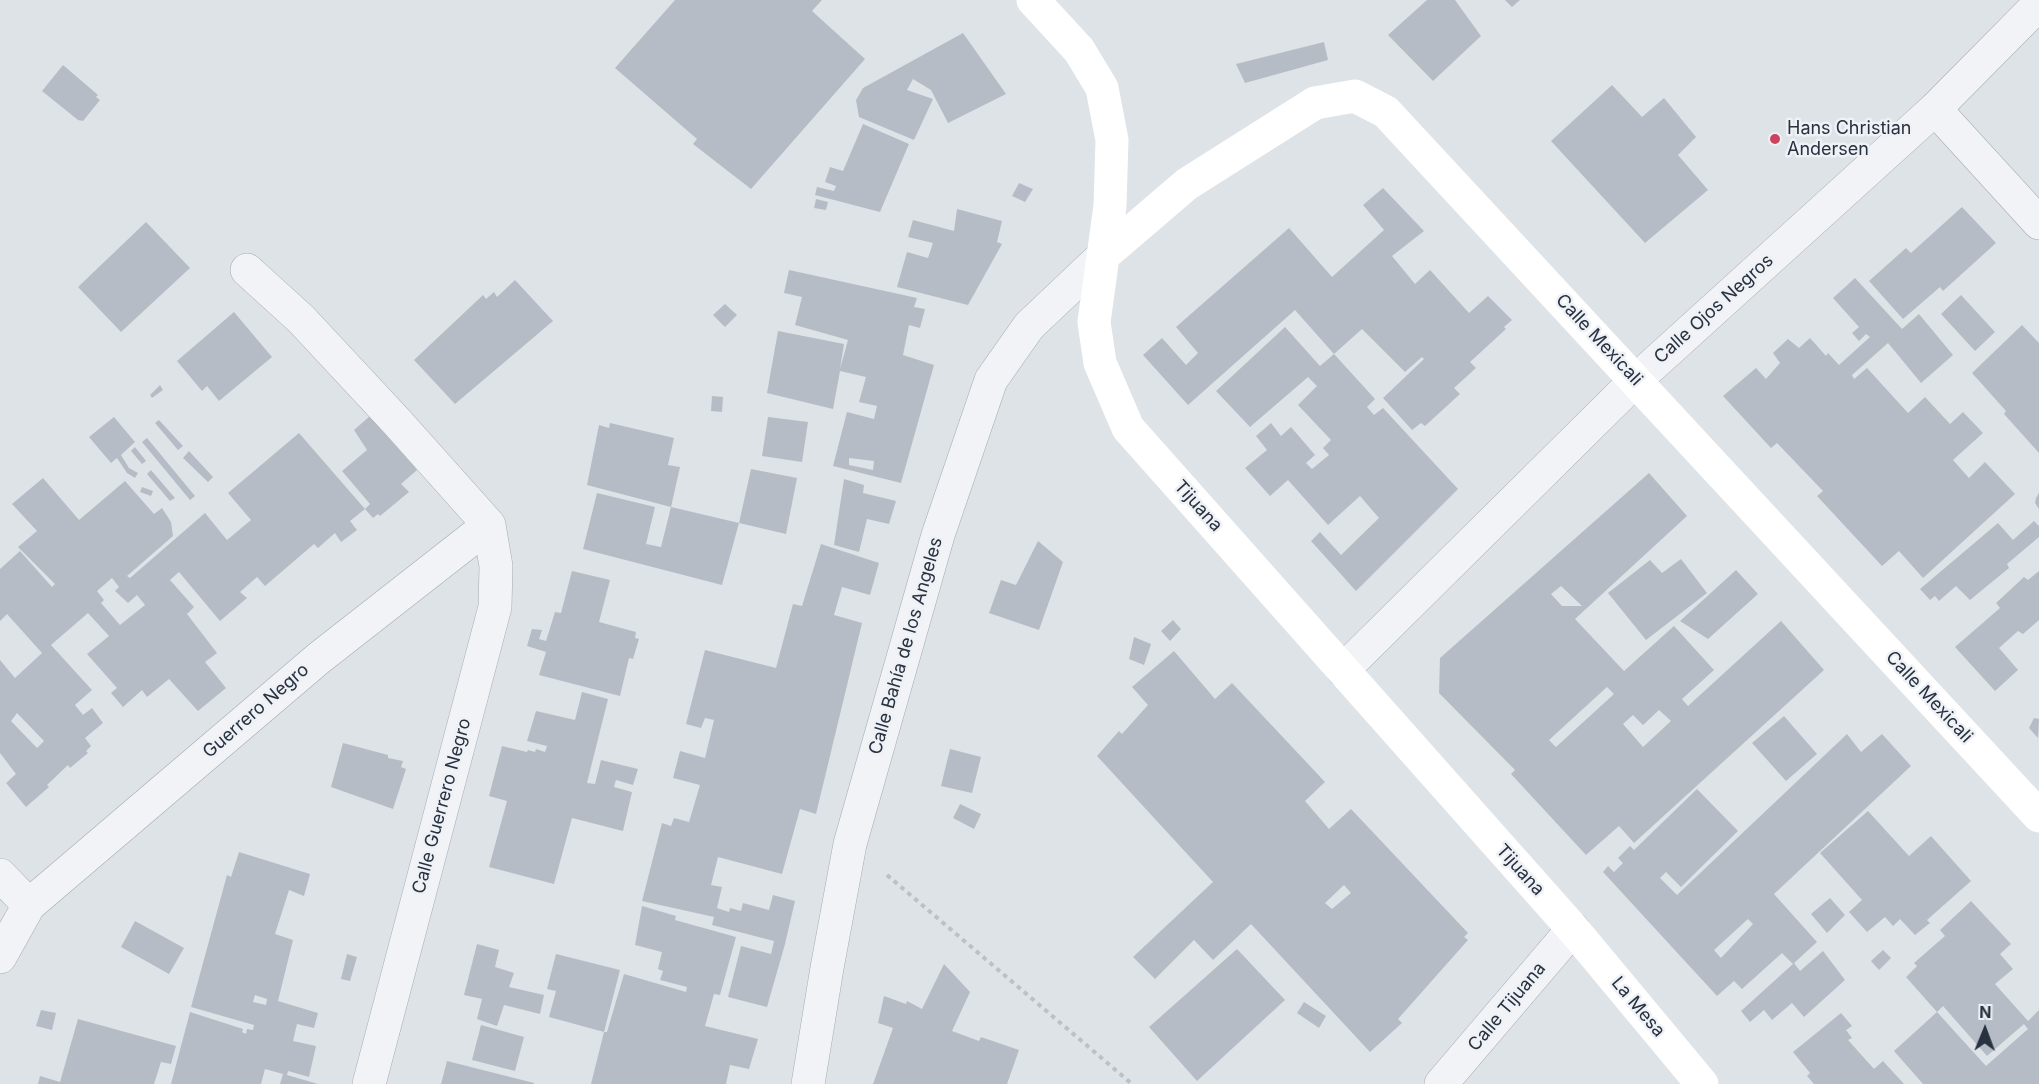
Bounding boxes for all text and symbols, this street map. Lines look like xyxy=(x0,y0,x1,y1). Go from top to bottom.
place label: Hans Christian Andersen xyxy=(1787,118,1911,160)
marker: Hans Christian Andersen xyxy=(1768,132,1782,146)
street label: Calle Ojos Negros xyxy=(1650,250,1778,368)
street label: Calle Mexicali xyxy=(1551,290,1647,390)
street label: Tijuana xyxy=(1169,476,1227,536)
street label: Calle Bahía de los Angeles xyxy=(865,535,947,757)
street label: Calle Mexicali xyxy=(1881,647,1977,747)
street label: Guerrero Negro xyxy=(199,659,313,763)
street label: Calle Guerrero Negro xyxy=(408,716,476,896)
street label: Tijuana xyxy=(1491,840,1549,900)
street label: Calle Tijuana xyxy=(1464,958,1550,1056)
street label: La Mesa xyxy=(1607,973,1669,1041)
north arrow xyxy=(1955,1000,2015,1060)
text: N xyxy=(1979,1002,1992,1022)

